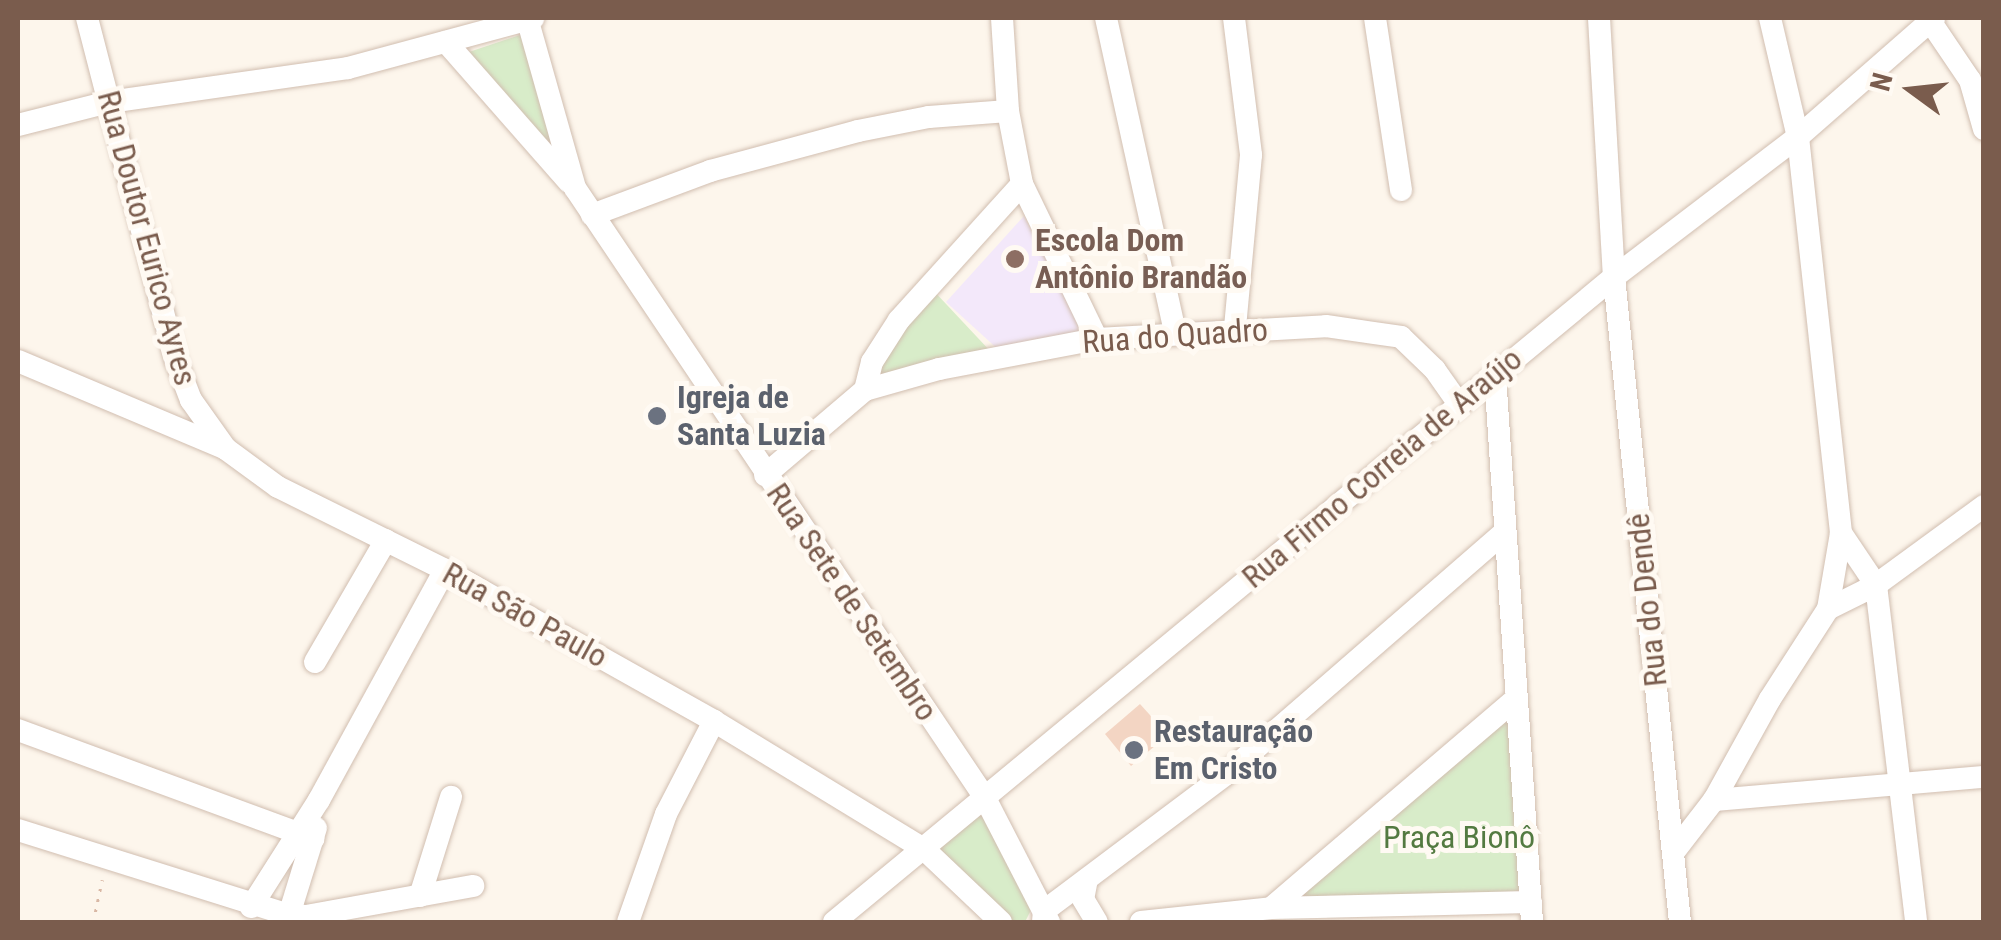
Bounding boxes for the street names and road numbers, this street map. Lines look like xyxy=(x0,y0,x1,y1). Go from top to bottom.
street label: Rua Doutor Eurico Ayres xyxy=(89,86,205,390)
street label: Rua do Quadro xyxy=(1081,310,1269,362)
street label: Rua Firmo Correia de Araújo xyxy=(1234,340,1530,596)
street label: Rua Sete de Setembro xyxy=(758,476,946,728)
street label: Rua do Dendê xyxy=(1619,511,1675,689)
street label: Rua São Paulo xyxy=(436,554,614,676)

